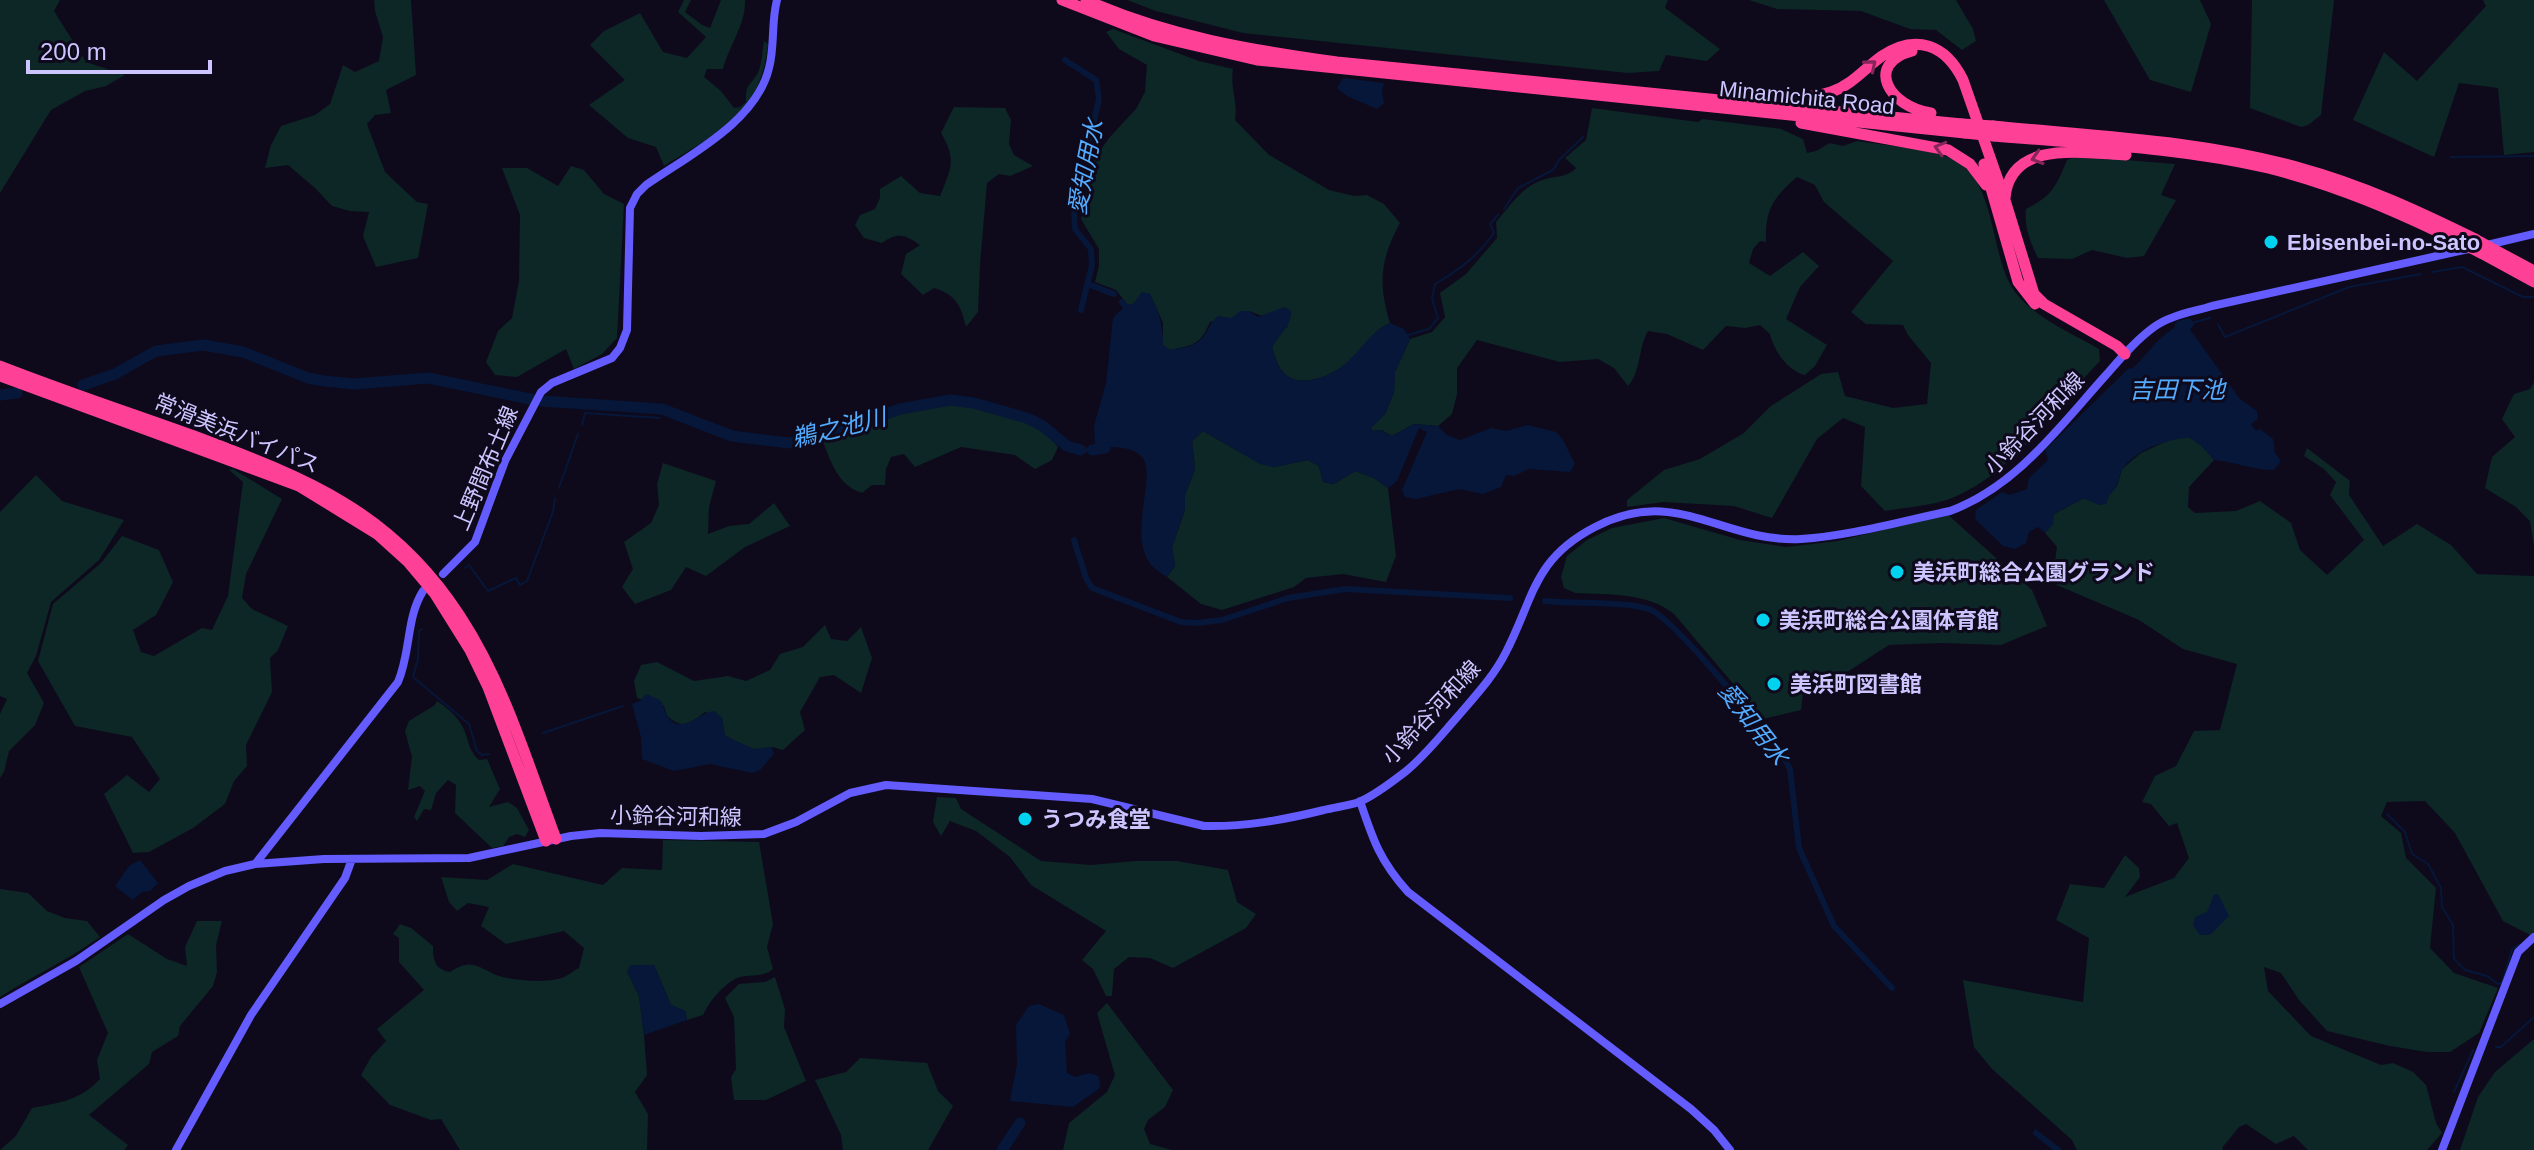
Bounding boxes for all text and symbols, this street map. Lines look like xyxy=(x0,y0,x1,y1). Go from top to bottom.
scale bar xyxy=(28,24,210,74)
text: 200 m xyxy=(40,38,107,65)
one-way arrow xyxy=(1862,60,1876,75)
street label: Minamichita Road xyxy=(1718,76,1896,119)
water label: 愛知用水 xyxy=(1063,114,1108,217)
one-way arrow xyxy=(1933,141,1947,158)
one-way arrow xyxy=(2031,149,2045,165)
place label: Ebisenbei-no-Sato xyxy=(2287,230,2480,255)
marker: Ebisenbei-no-Sato xyxy=(2262,233,2280,251)
street label: 小鈴谷河和線 xyxy=(1980,367,2089,480)
water label: 吉田下池 xyxy=(2129,376,2227,403)
street label: 常滑美浜バイパス xyxy=(151,389,323,478)
water label: 鵜之池川 xyxy=(789,402,892,452)
street label: 上野間布土線 xyxy=(448,403,523,534)
place label: 美浜町総合公園グランド xyxy=(1913,560,2155,585)
marker: 美浜町総合公園グランド xyxy=(1888,563,1906,581)
place label: 美浜町総合公園体育館 xyxy=(1779,608,1999,633)
marker: 美浜町総合公園体育館 xyxy=(1754,611,1772,629)
street label: 小鈴谷河和線 xyxy=(1377,656,1486,769)
place label: 美浜町図書館 xyxy=(1790,672,1922,697)
marker: 美浜町図書館 xyxy=(1765,675,1783,693)
water label: 愛知用水 xyxy=(1713,678,1795,772)
street label: 小鈴谷河和線 xyxy=(610,803,742,830)
place label: うつみ食堂 xyxy=(1041,807,1151,832)
marker: うつみ食堂 xyxy=(1016,810,1034,828)

